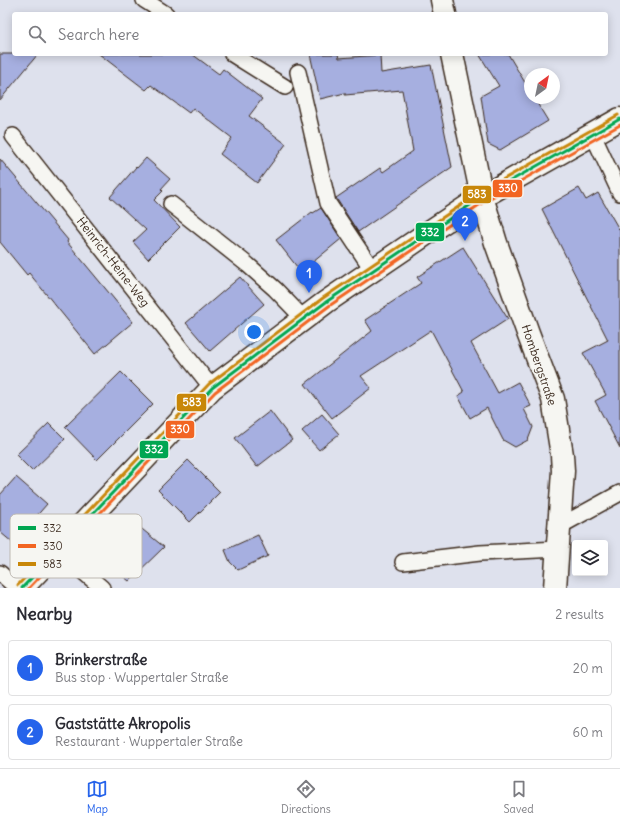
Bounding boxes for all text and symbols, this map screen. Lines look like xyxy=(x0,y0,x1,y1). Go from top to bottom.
search box xyxy=(12,12,608,56)
icon: search xyxy=(26,23,48,45)
text: Search here xyxy=(58,25,139,44)
north arrow xyxy=(524,68,560,104)
line badge: 330 xyxy=(492,179,523,198)
text: 330 xyxy=(498,181,518,195)
line badge: 583 xyxy=(462,185,492,204)
text: 583 xyxy=(468,187,486,201)
pin: 2 xyxy=(452,208,478,241)
street label: Heinrich-Heine-Weg xyxy=(74,214,153,310)
line badge: 332 xyxy=(415,222,445,242)
text: 332 xyxy=(421,225,439,239)
pin: 1 xyxy=(296,260,322,293)
your location xyxy=(244,322,264,342)
street label: Hombergstraße xyxy=(519,322,560,407)
line badge: 583 xyxy=(176,393,207,412)
text: 583 xyxy=(183,395,201,409)
line badge: 330 xyxy=(165,420,195,439)
text: 330 xyxy=(170,422,190,436)
line badge: 332 xyxy=(139,440,169,459)
text: 332 xyxy=(145,442,163,456)
legend xyxy=(10,514,142,578)
text: 332 xyxy=(43,521,62,535)
text: 330 xyxy=(43,539,63,553)
map controls xyxy=(572,540,608,576)
button: layers xyxy=(572,540,608,576)
text: 583 xyxy=(43,557,62,571)
text: Nearby xyxy=(16,603,72,625)
text: 2 results xyxy=(555,606,604,623)
text: Brinkerstraße xyxy=(55,650,147,669)
text: 1 xyxy=(27,660,33,677)
text: 20 m xyxy=(573,660,603,677)
text: Bus stop · Wuppertaler Straße xyxy=(55,669,229,686)
text: Gaststätte Akropolis xyxy=(55,714,191,733)
text: 2 xyxy=(26,724,34,741)
text: 60 m xyxy=(572,724,603,741)
text: Restaurant · Wuppertaler Straße xyxy=(55,733,243,750)
tab: Map xyxy=(86,778,108,816)
tab: Directions xyxy=(281,778,331,816)
tab: Saved xyxy=(503,778,534,816)

